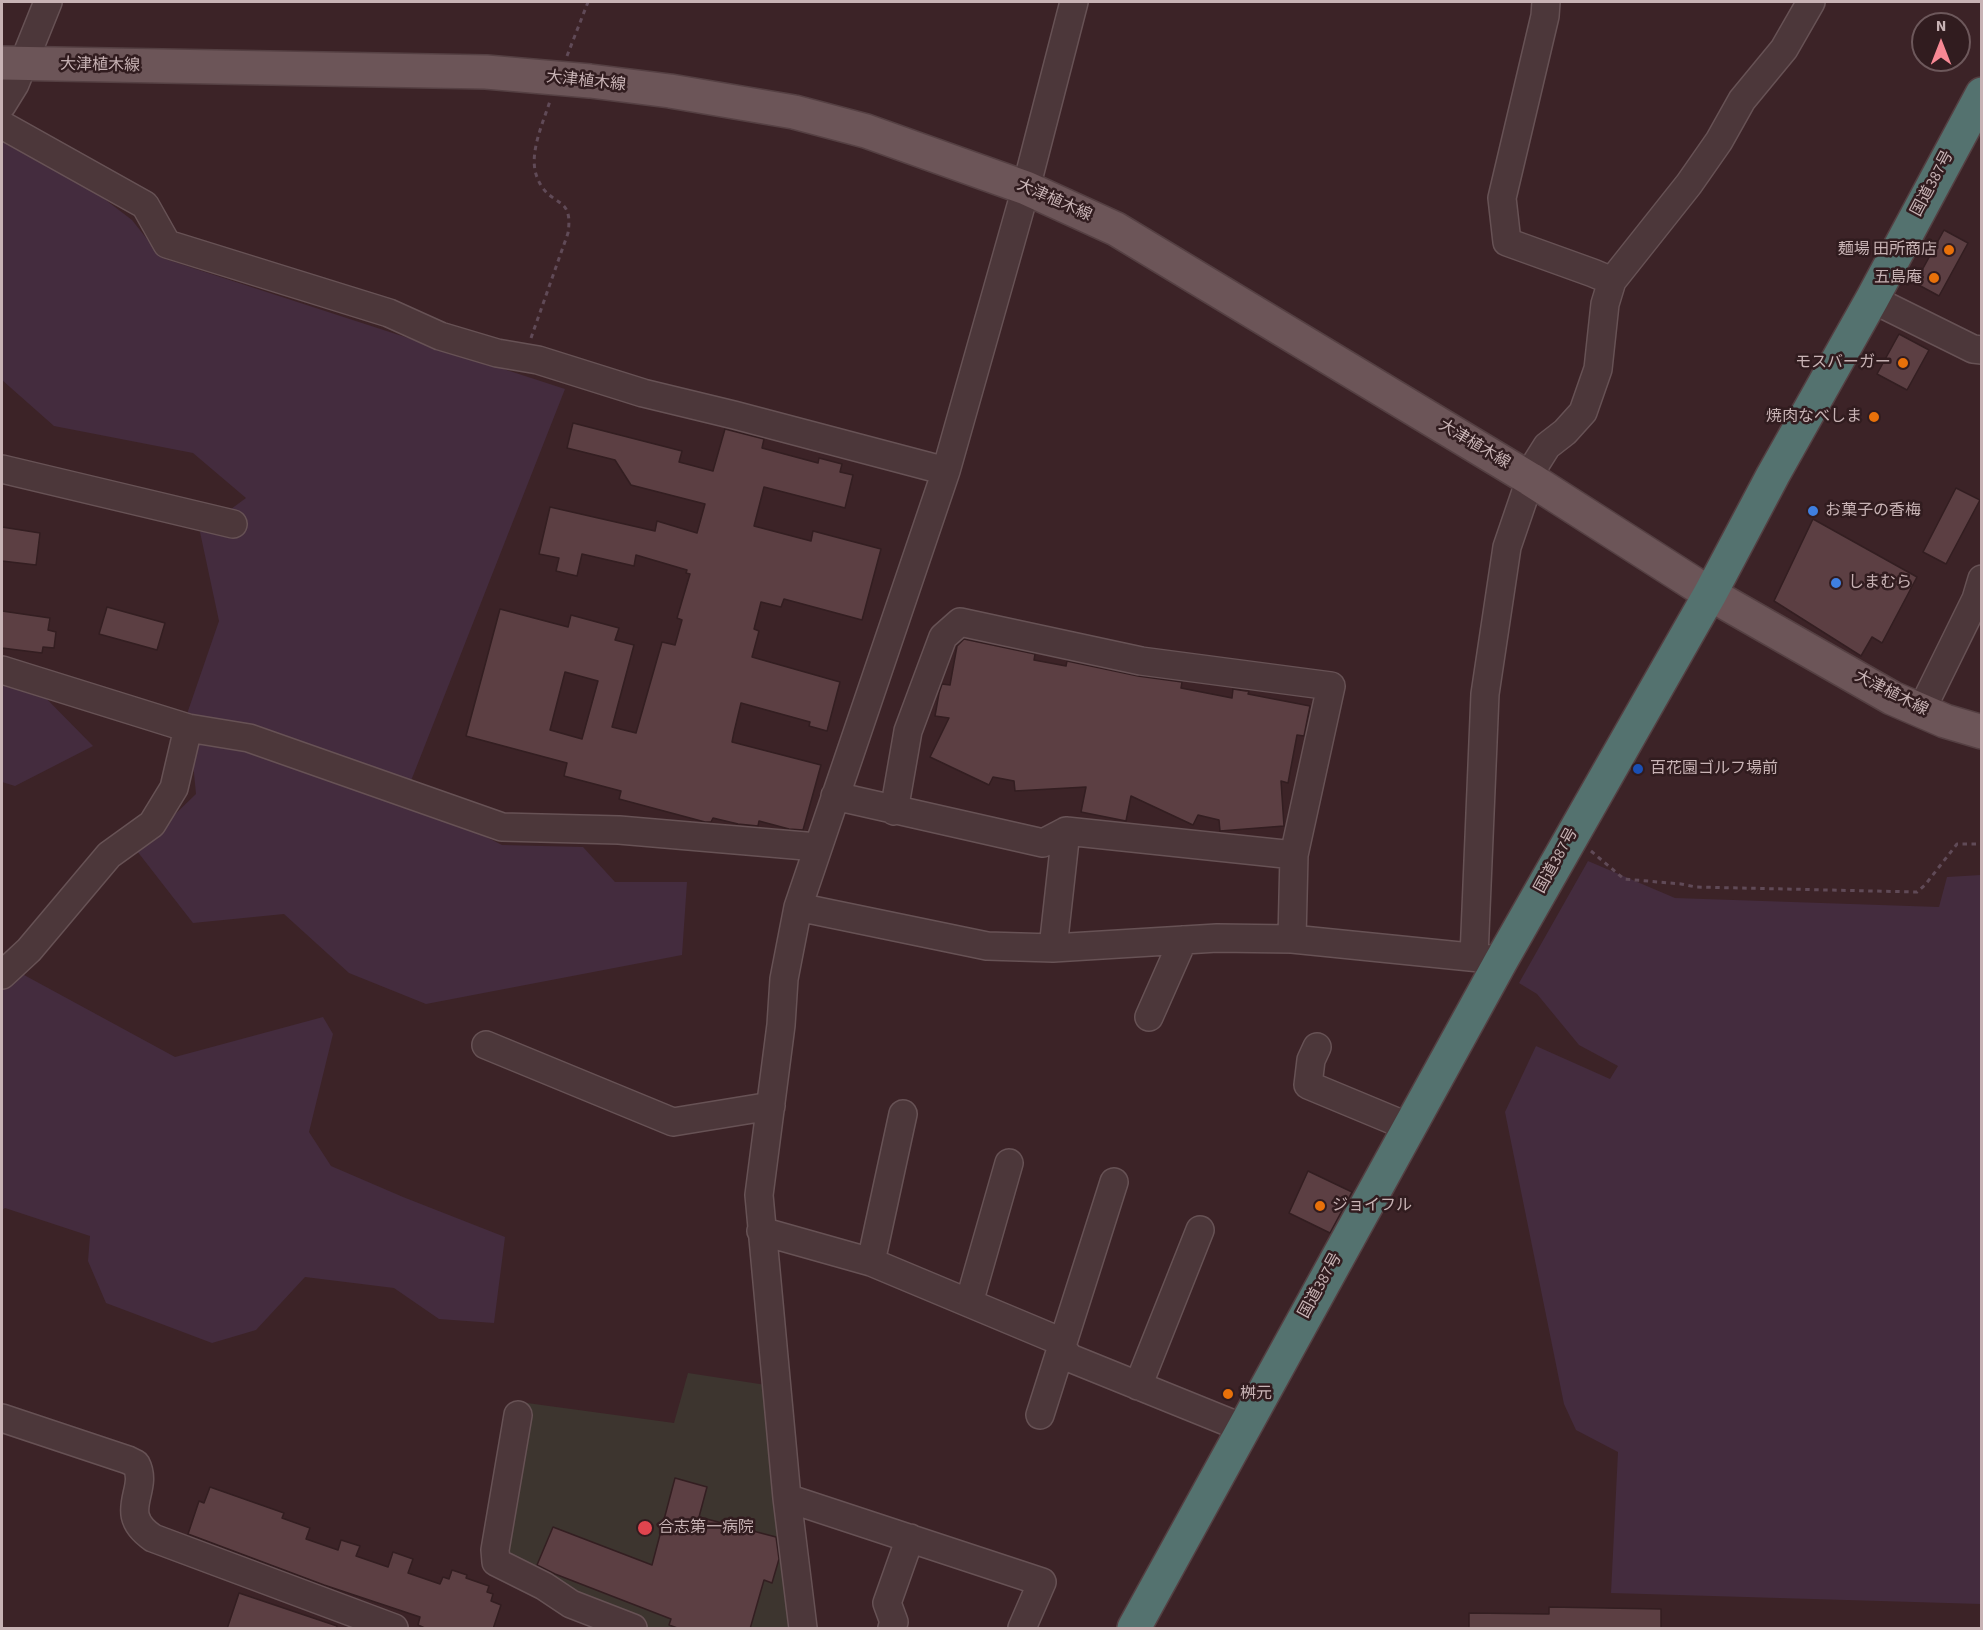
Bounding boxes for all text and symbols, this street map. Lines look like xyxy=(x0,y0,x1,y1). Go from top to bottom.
north arrow xyxy=(1911,12,1971,72)
text: N xyxy=(1936,15,1946,37)
street label: 大津植木線 xyxy=(60,56,140,76)
street label: 大津植木線 xyxy=(545,68,627,96)
street label: 国道387号 xyxy=(1908,148,1958,220)
street label: 大津植木線 xyxy=(1014,176,1094,226)
place label: 麺場 田所商店 xyxy=(1838,240,1937,260)
marker: 麺場 田所商店 xyxy=(1942,243,1956,257)
place label: 五島庵 xyxy=(1874,268,1922,288)
marker: 五島庵 xyxy=(1927,271,1941,285)
place label: モスバーガー xyxy=(1795,353,1891,373)
marker: モスバーガー xyxy=(1896,356,1910,370)
place label: 焼肉なべしま xyxy=(1766,407,1862,427)
marker: 焼肉なべしま xyxy=(1867,410,1881,424)
street label: 大津植木線 xyxy=(1435,416,1513,474)
place label: お菓子の香梅 xyxy=(1825,501,1921,521)
marker: お菓子の香梅 xyxy=(1806,504,1820,518)
place label: しまむら xyxy=(1848,573,1912,593)
marker: しまむら xyxy=(1829,576,1843,590)
street label: 大津植木線 xyxy=(1851,667,1931,721)
place label: 百花園ゴルフ場前 xyxy=(1650,759,1778,779)
marker: 百花園ゴルフ場前 xyxy=(1631,762,1645,776)
street label: 国道387号 xyxy=(1531,825,1583,897)
place label: ジョイフル xyxy=(1332,1196,1412,1216)
marker: ジョイフル xyxy=(1313,1199,1327,1213)
street label: 国道387号 xyxy=(1295,1250,1347,1322)
place label: 桝元 xyxy=(1240,1384,1272,1404)
marker: 桝元 xyxy=(1221,1387,1235,1401)
place label: 合志第一病院 xyxy=(658,1518,754,1538)
marker: 合志第一病院 xyxy=(636,1519,654,1537)

